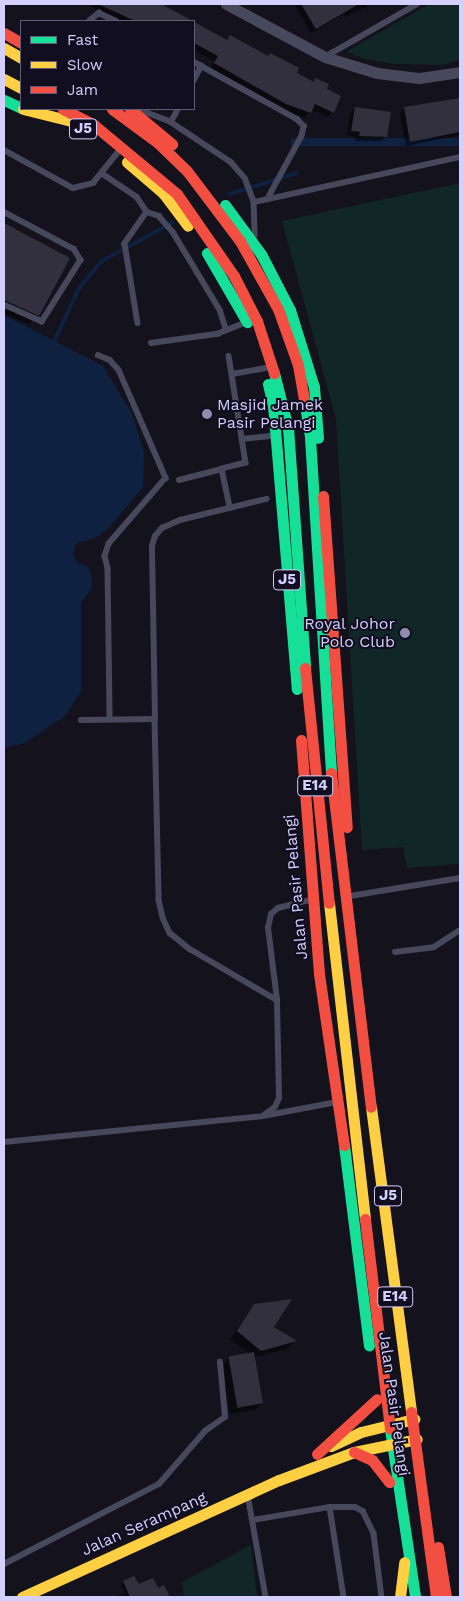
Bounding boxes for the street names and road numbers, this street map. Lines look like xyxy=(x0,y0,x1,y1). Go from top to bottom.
road number: J5 xyxy=(68,116,98,142)
road number: J5 xyxy=(272,568,302,592)
road number: E14 xyxy=(296,774,334,798)
street label: Jalan Pasir Pelangi xyxy=(280,813,312,961)
road number: J5 xyxy=(373,1184,403,1208)
road number: E14 xyxy=(376,1284,414,1310)
street label: Jalan Pasir Pelangi xyxy=(374,1330,414,1478)
street label: Jalan Serampang xyxy=(79,1488,209,1560)

